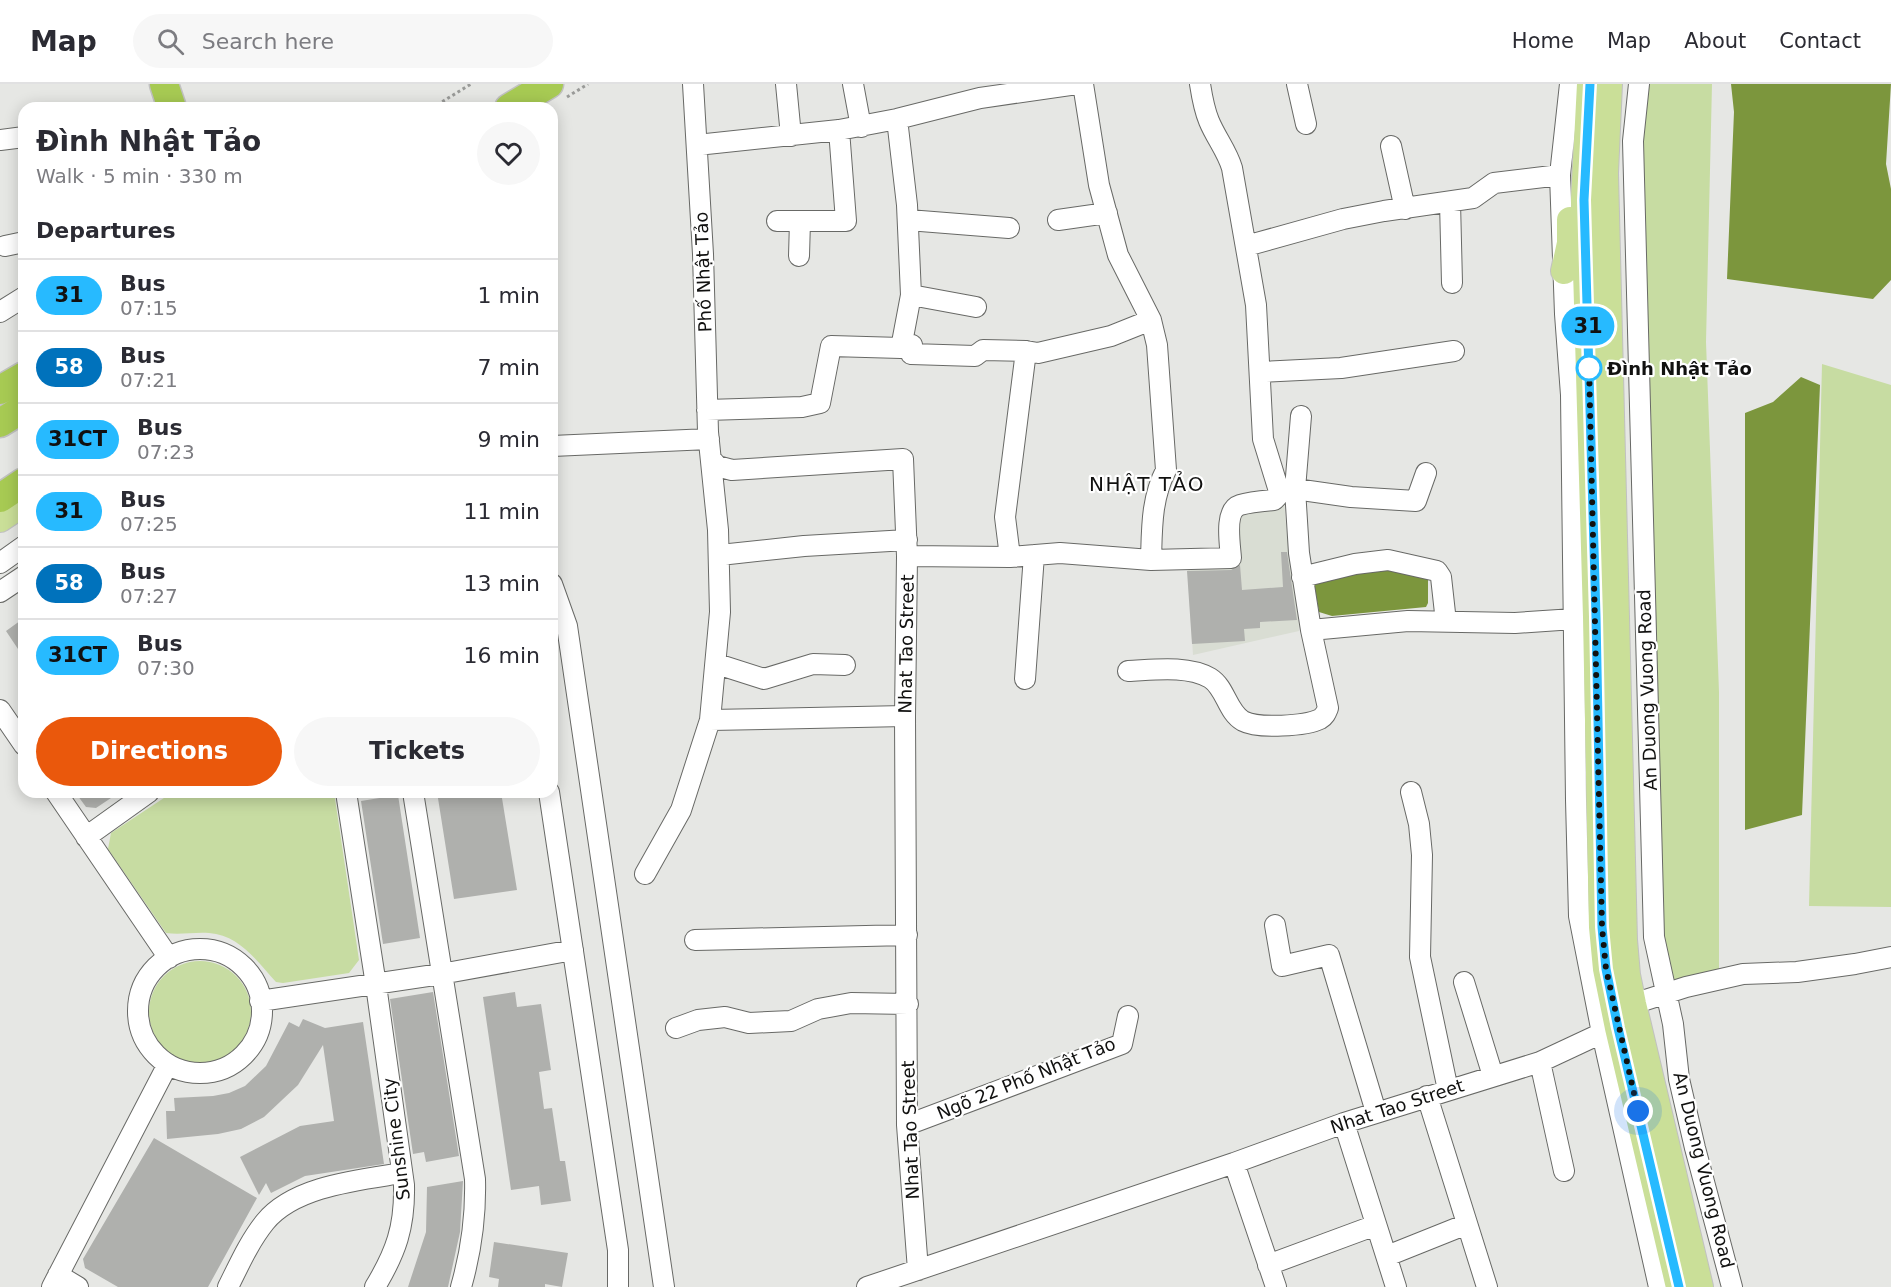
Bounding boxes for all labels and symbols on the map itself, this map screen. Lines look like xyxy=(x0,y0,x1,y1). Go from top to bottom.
street label: Phố Nhật Tảo xyxy=(690,211,716,333)
line badge: 31 xyxy=(1561,306,1615,346)
marker: Đình Nhật Tảo xyxy=(1576,355,1602,381)
place label: Đình Nhật Tảo xyxy=(1607,358,1752,379)
district label: NHẬT TẢO xyxy=(1089,471,1205,496)
street label: Nhat Tao Street xyxy=(894,574,918,714)
street label: An Duong Vuong Road xyxy=(1633,589,1661,791)
street label: Ngõ 22 Phố Nhật Tảo xyxy=(934,1032,1118,1124)
street label: Nhat Tao Street xyxy=(897,1060,923,1200)
street label: An Duong Vuong Road xyxy=(1669,1070,1739,1270)
street label: Nhat Tao Street xyxy=(1328,1075,1466,1137)
street label: Sunshine City xyxy=(378,1076,414,1202)
your location xyxy=(1623,1096,1653,1126)

